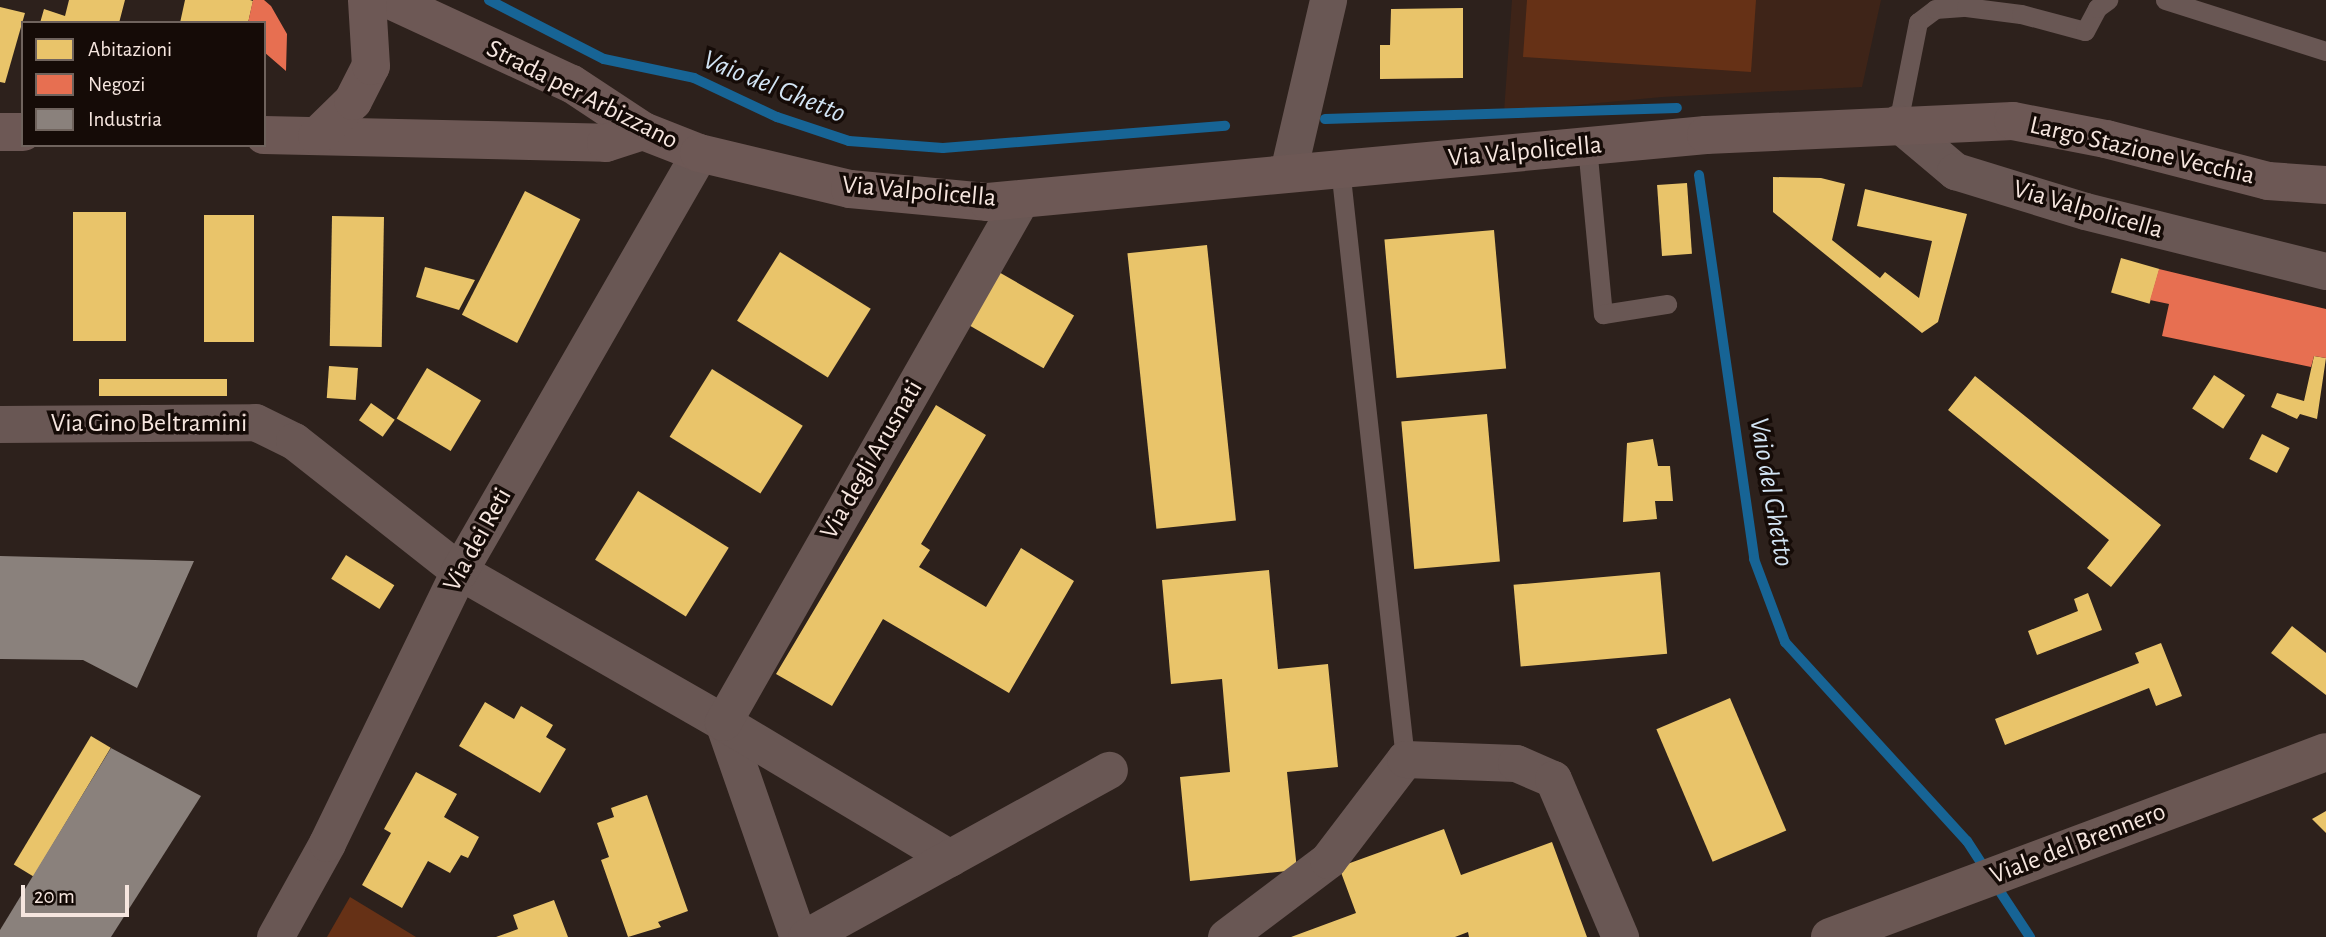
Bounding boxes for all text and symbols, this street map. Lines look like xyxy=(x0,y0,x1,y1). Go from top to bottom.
legend xyxy=(21,21,266,147)
street label: Strada per Arbizzano xyxy=(481,33,683,157)
text: Abitazioni xyxy=(88,39,172,60)
water label: Vaio del Ghetto xyxy=(698,43,850,131)
text: Negozi xyxy=(88,74,145,95)
text: Industria xyxy=(88,109,162,130)
street label: Largo Stazione Vecchia xyxy=(2027,110,2257,192)
street label: Via Valpolicella xyxy=(1447,130,1603,174)
street label: Via Valpolicella xyxy=(841,170,997,214)
street label: Via Valpolicella xyxy=(2009,174,2167,246)
street label: Via degli Arusnati xyxy=(814,375,930,545)
street label: Via Gino Beltramini xyxy=(51,408,247,440)
water label: Vaio del Ghetto xyxy=(1741,415,1801,569)
street label: Via dei Reti xyxy=(437,483,519,597)
street label: Viale del Brennero xyxy=(1986,796,2170,892)
scale bar xyxy=(24,870,133,914)
text: 20 m xyxy=(34,886,75,907)

